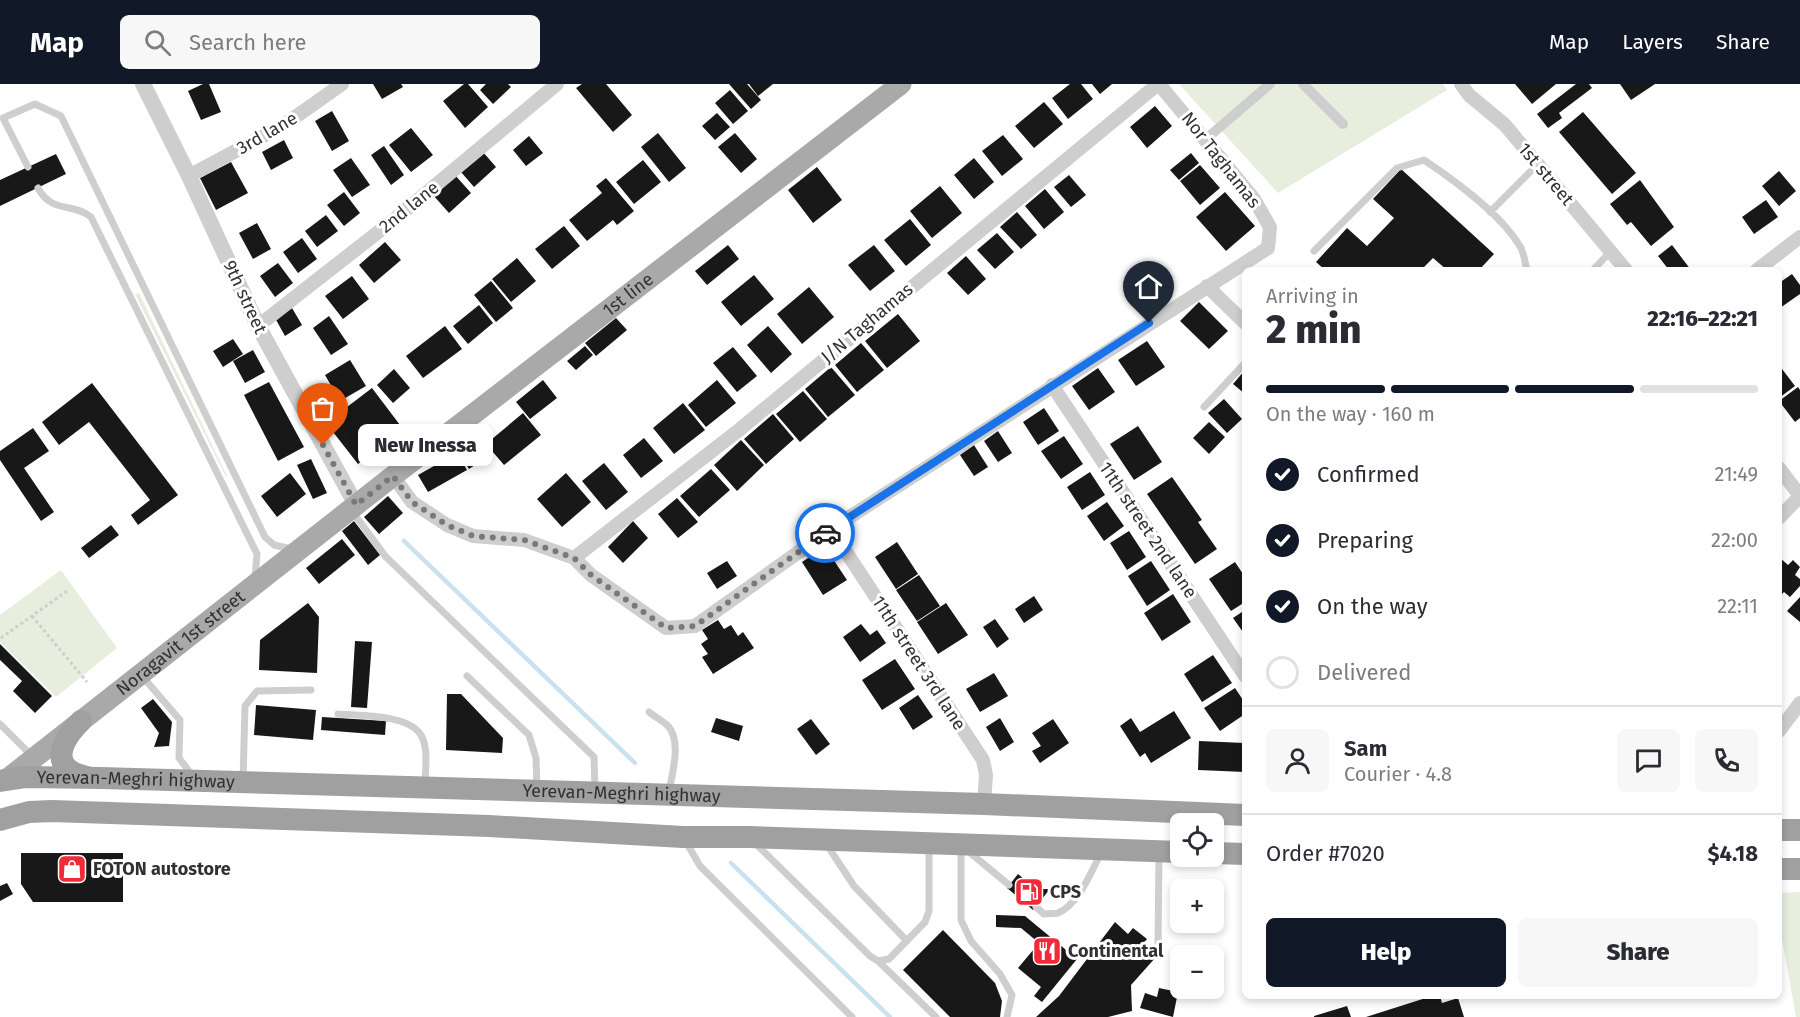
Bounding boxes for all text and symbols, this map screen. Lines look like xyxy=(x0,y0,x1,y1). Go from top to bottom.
search box xyxy=(120,15,540,69)
text: Map xyxy=(30,26,84,59)
icon: search xyxy=(141,26,174,59)
text: Search here xyxy=(189,29,307,56)
text: Map xyxy=(1549,29,1589,55)
text: Layers xyxy=(1622,29,1683,55)
text: Share xyxy=(1716,29,1770,55)
street label: 3rd lane xyxy=(233,107,301,159)
street label: Nor Taghamas xyxy=(1177,108,1265,212)
street label: 1st street xyxy=(1513,138,1579,210)
street label: 2nd lane xyxy=(375,176,443,238)
street label: 9th street xyxy=(218,257,272,338)
pin xyxy=(1123,261,1174,323)
street label: 1st line xyxy=(598,268,658,321)
icon: home xyxy=(1132,270,1165,303)
street label: J/N Taghamas xyxy=(817,278,917,368)
text: Arriving in xyxy=(1266,284,1359,308)
text: 22:16–22:21 xyxy=(1647,305,1758,332)
text: 2 min xyxy=(1266,307,1362,353)
pin xyxy=(297,383,348,445)
icon: bag xyxy=(306,392,339,425)
text: On the way · 160 m xyxy=(1266,402,1435,426)
callout: New Inessa xyxy=(359,424,494,466)
text: New Inessa xyxy=(374,433,477,457)
street label: 11th street 2nd lane xyxy=(1094,458,1202,602)
icon: check xyxy=(1266,458,1299,491)
text: Confirmed xyxy=(1317,461,1420,488)
text: 21:49 xyxy=(1715,462,1758,486)
courier xyxy=(795,503,855,563)
icon: car xyxy=(809,517,842,550)
icon: check xyxy=(1266,524,1299,557)
text: Preparing xyxy=(1317,527,1413,554)
text: 22:00 xyxy=(1711,528,1758,552)
street label: Noragavit 1st street xyxy=(112,585,250,700)
icon: check xyxy=(1266,590,1299,623)
street label: 11th street 3rd lane xyxy=(867,592,971,734)
text: On the way xyxy=(1317,593,1428,620)
text: 22:11 xyxy=(1717,594,1758,618)
text: Delivered xyxy=(1317,659,1412,686)
button: person xyxy=(1266,729,1329,792)
button: chat xyxy=(1617,729,1680,792)
button: phone xyxy=(1695,729,1758,792)
text: Sam xyxy=(1344,735,1387,762)
text: Courier · 4.8 xyxy=(1344,762,1452,786)
street label: Yerevan-Meghri highway xyxy=(36,766,235,793)
street label: Yerevan-Meghri highway xyxy=(522,779,721,807)
map controls xyxy=(1170,813,1224,999)
button: locate xyxy=(1170,813,1224,867)
text: Order #7020 xyxy=(1266,840,1385,867)
text: $4.18 xyxy=(1707,840,1758,867)
shop icon: FOTON autostore xyxy=(56,853,88,885)
place label: FOTON autostore xyxy=(93,858,231,880)
fuel station icon: CPS xyxy=(1013,876,1045,908)
button: + xyxy=(1170,879,1224,933)
place label: CPS xyxy=(1050,881,1081,903)
button: Help xyxy=(1266,918,1506,987)
button: Share xyxy=(1518,918,1758,987)
restaurant icon: Continental xyxy=(1031,935,1063,967)
place label: Continental xyxy=(1068,940,1164,962)
button: − xyxy=(1170,945,1224,999)

